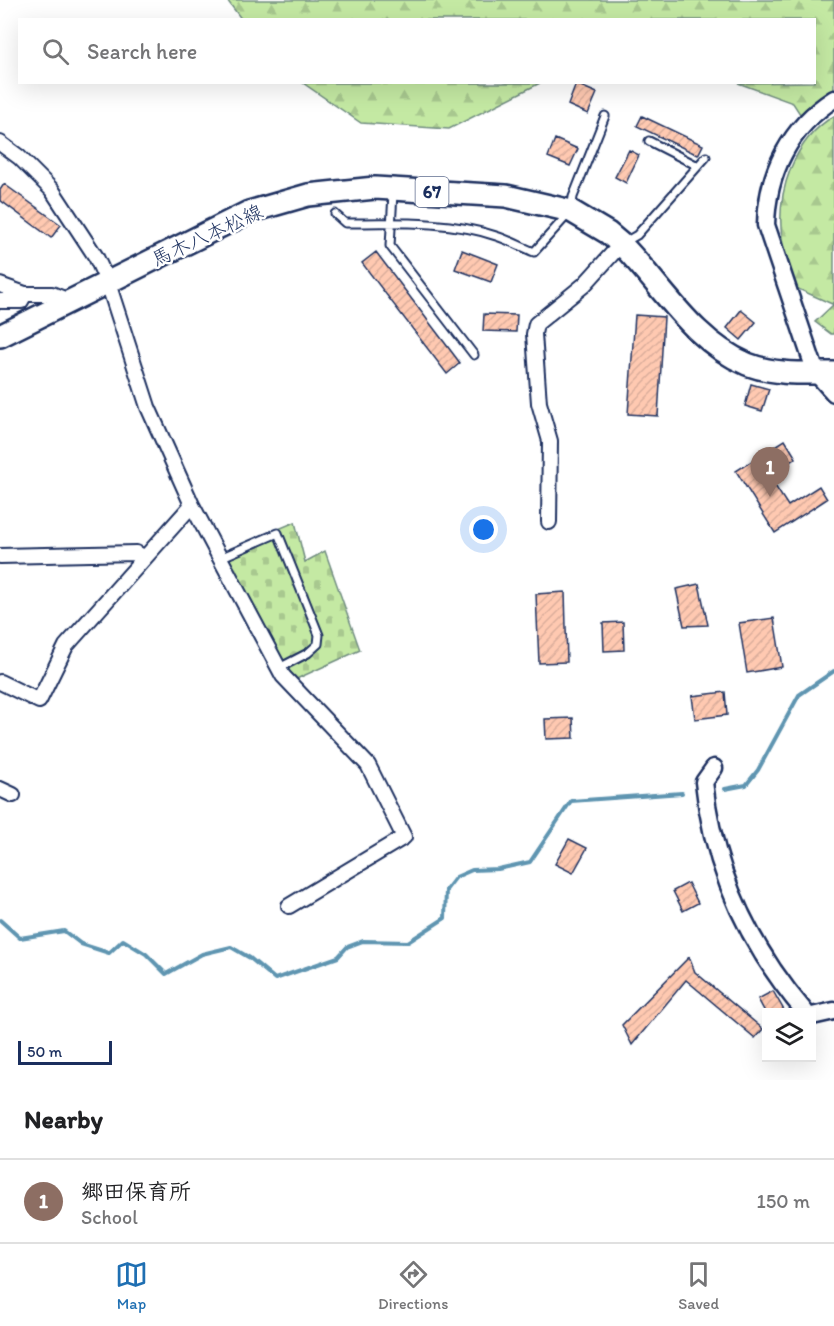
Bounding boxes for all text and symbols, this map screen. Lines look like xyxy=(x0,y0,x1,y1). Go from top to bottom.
search box xyxy=(18,18,816,84)
icon: search xyxy=(39,35,72,68)
text: Search here xyxy=(87,38,197,65)
road number: 67 xyxy=(416,177,448,207)
street label: 馬木八本松線 xyxy=(148,199,266,271)
pin: 1 xyxy=(750,448,790,497)
your location xyxy=(469,515,498,544)
map controls xyxy=(762,1008,816,1062)
button: layers xyxy=(762,1008,816,1062)
scale bar xyxy=(18,1038,112,1066)
text: 50 m xyxy=(27,1042,62,1061)
text: Nearby xyxy=(24,1103,103,1135)
text: 郷田保育所 xyxy=(81,1178,191,1205)
text: 1 xyxy=(39,1189,48,1213)
text: 150 m xyxy=(757,1189,810,1213)
text: School xyxy=(81,1205,138,1229)
tab: Map xyxy=(115,1258,148,1313)
tab: Directions xyxy=(378,1258,448,1313)
tab: Saved xyxy=(678,1258,719,1313)

